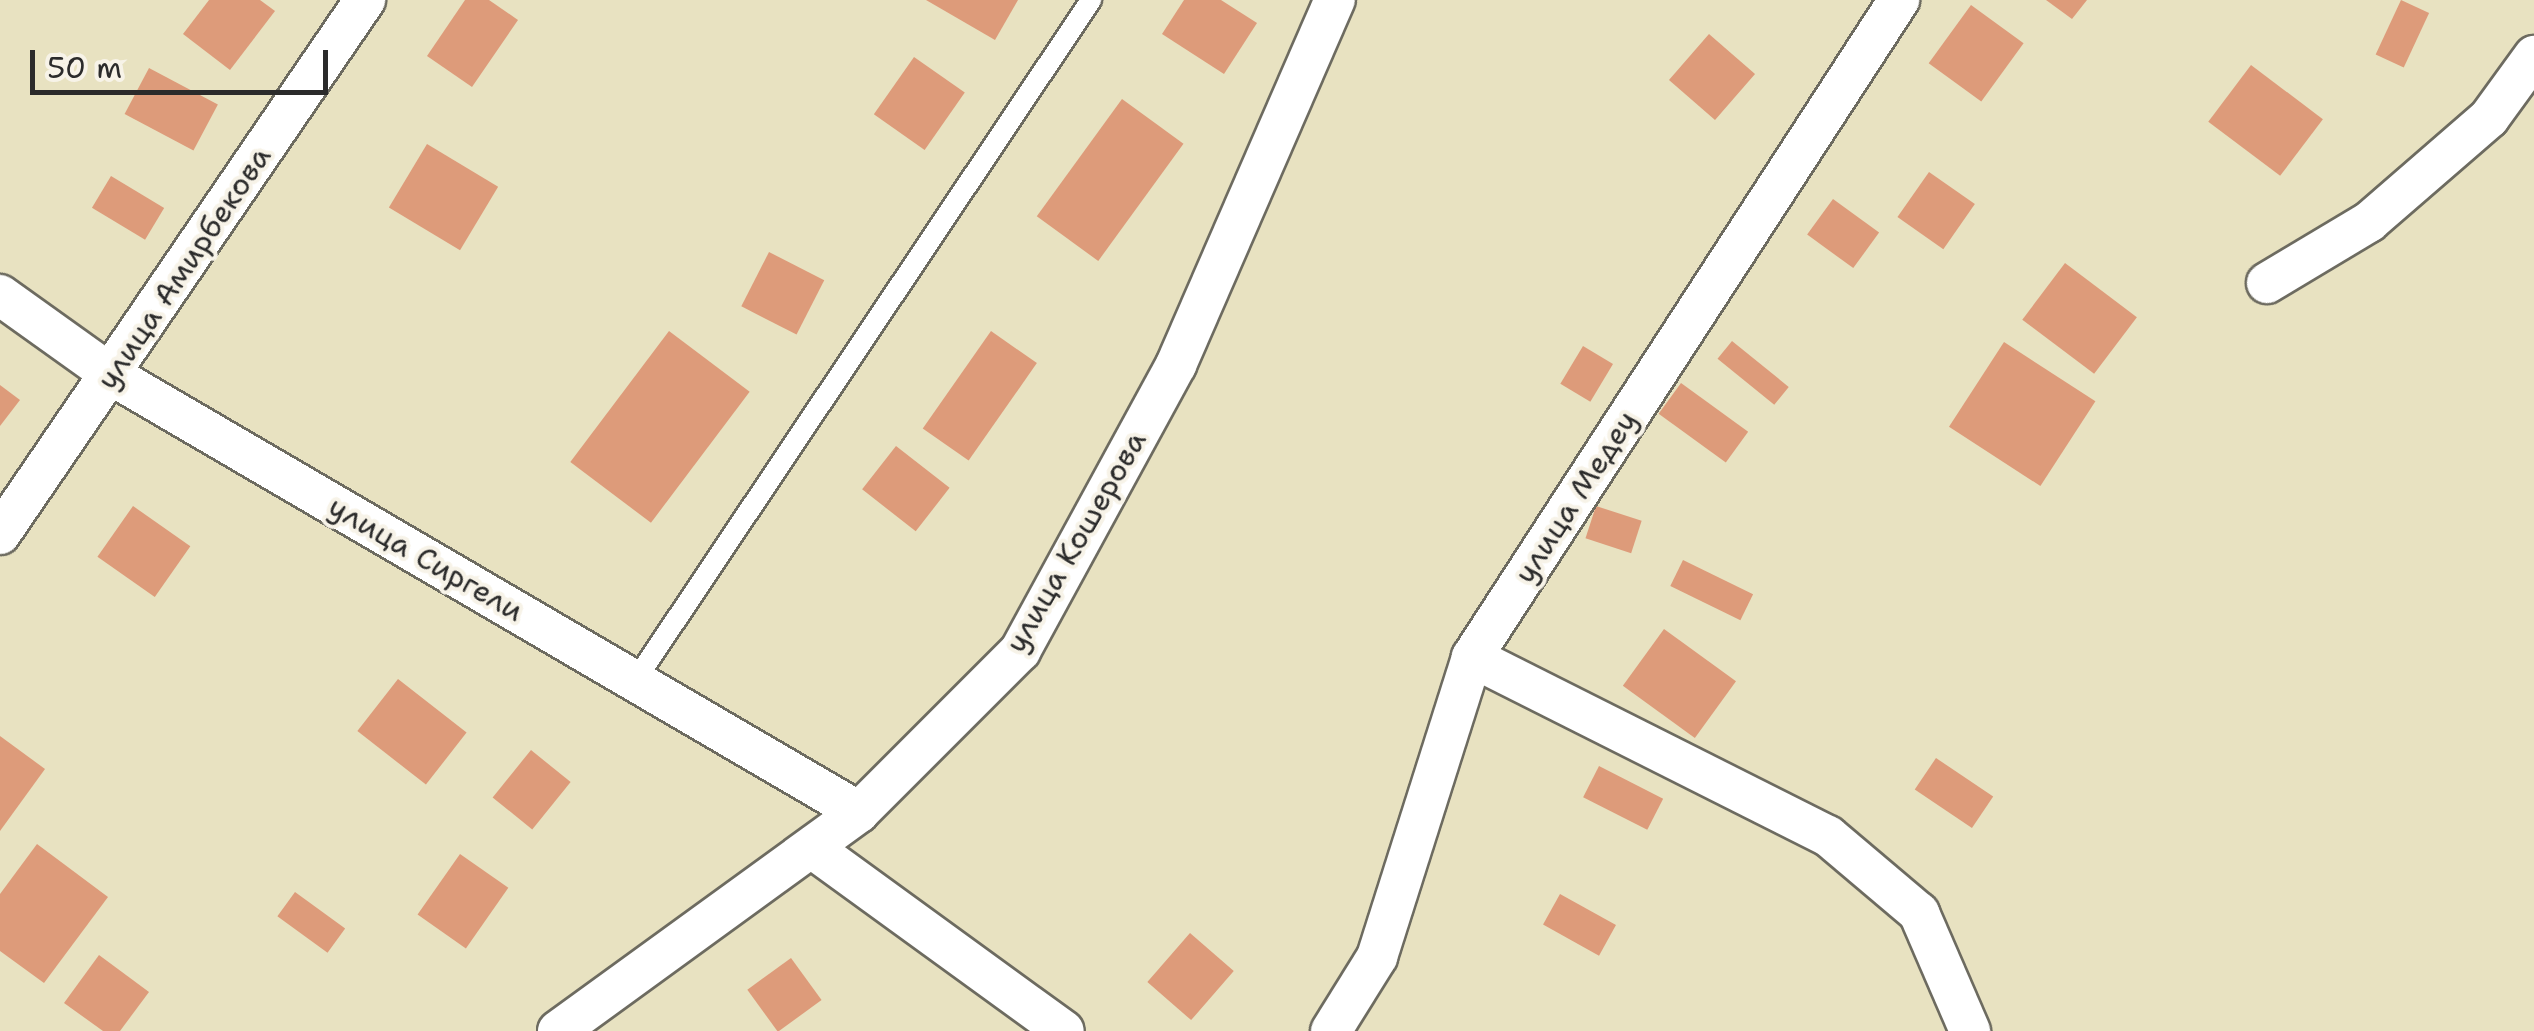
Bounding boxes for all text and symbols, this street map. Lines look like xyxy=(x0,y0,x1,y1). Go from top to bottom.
scale bar xyxy=(35,30,332,92)
text: 50 m xyxy=(47,47,122,88)
street label: улица Амирбекова xyxy=(89,140,279,396)
street label: улица Медеу xyxy=(1507,404,1645,590)
street label: улица Кошерова xyxy=(998,425,1154,659)
street label: улица Сиргели xyxy=(322,489,530,629)

